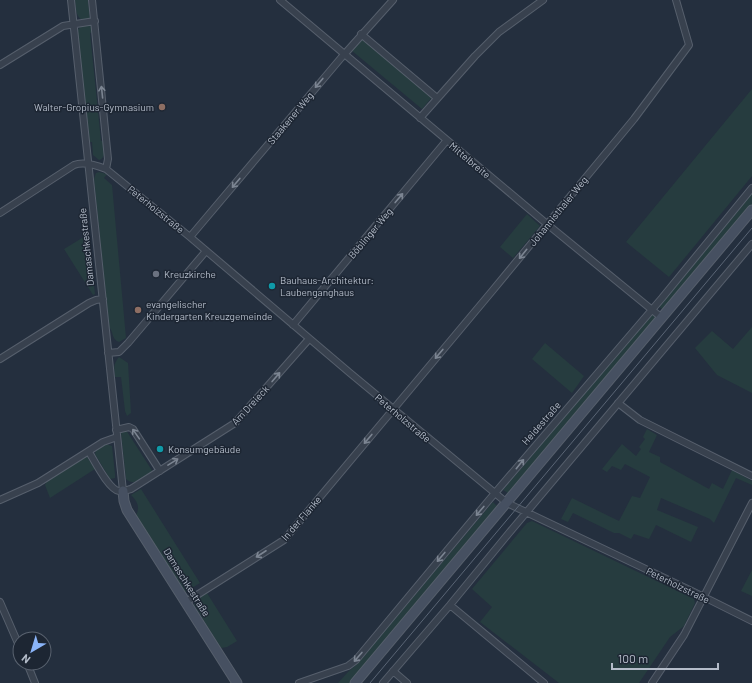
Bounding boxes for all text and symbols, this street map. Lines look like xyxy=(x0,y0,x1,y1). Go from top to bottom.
one-way arrow xyxy=(315,78,323,89)
one-way arrow xyxy=(98,86,106,99)
street label: Staakener Weg xyxy=(264,89,316,147)
place label: Walter-Gropius-Gymnasium xyxy=(34,101,154,113)
marker: Walter-Gropius-Gymnasium xyxy=(157,102,167,112)
street label: Mittelbreite xyxy=(447,139,493,181)
street label: Johannisthaler Weg xyxy=(526,174,590,248)
one-way arrow xyxy=(231,178,240,188)
street label: Peterholzstraße xyxy=(125,183,187,235)
one-way arrow xyxy=(394,193,403,204)
street label: Böblinger Weg xyxy=(345,205,395,261)
street label: Damaschkestraße xyxy=(76,208,96,286)
one-way arrow xyxy=(518,249,527,260)
place label: Kreuzkirche xyxy=(164,268,216,280)
marker: Kreuzkirche xyxy=(151,269,161,279)
place label: Bauhaus-Architektur: Laubenganghaus xyxy=(280,274,374,298)
marker: Bauhaus-Architektur: Laubenganghaus xyxy=(267,281,277,291)
place label: evangelischer Kindergarten Kreuzgemeinde xyxy=(146,298,272,322)
marker: evangelischer Kindergarten Kreuzgemeinde xyxy=(133,305,143,315)
one-way arrow xyxy=(435,349,444,360)
one-way arrow xyxy=(271,371,280,382)
street label: Am Dreieck xyxy=(229,383,271,427)
street label: Peterholzstraße xyxy=(373,391,433,445)
street label: Heidestraße xyxy=(519,399,563,447)
one-way arrow xyxy=(131,428,140,439)
one-way arrow xyxy=(363,434,372,445)
place label: Konsumgebäude xyxy=(168,443,241,455)
marker: Konsumgebäude xyxy=(155,444,165,454)
one-way arrow xyxy=(167,458,179,466)
one-way arrow xyxy=(515,459,524,470)
street label: In der Flanke xyxy=(278,493,324,543)
one-way arrow xyxy=(476,505,485,516)
street label: Damaschkestraße xyxy=(161,546,213,618)
one-way arrow xyxy=(256,550,267,558)
one-way arrow xyxy=(437,552,446,563)
street label: Peterholzstraße xyxy=(644,564,712,606)
north arrow xyxy=(12,631,52,671)
scale bar xyxy=(612,645,718,671)
text: 100 m xyxy=(618,651,648,665)
text: N xyxy=(19,652,32,667)
one-way arrow xyxy=(353,652,362,662)

